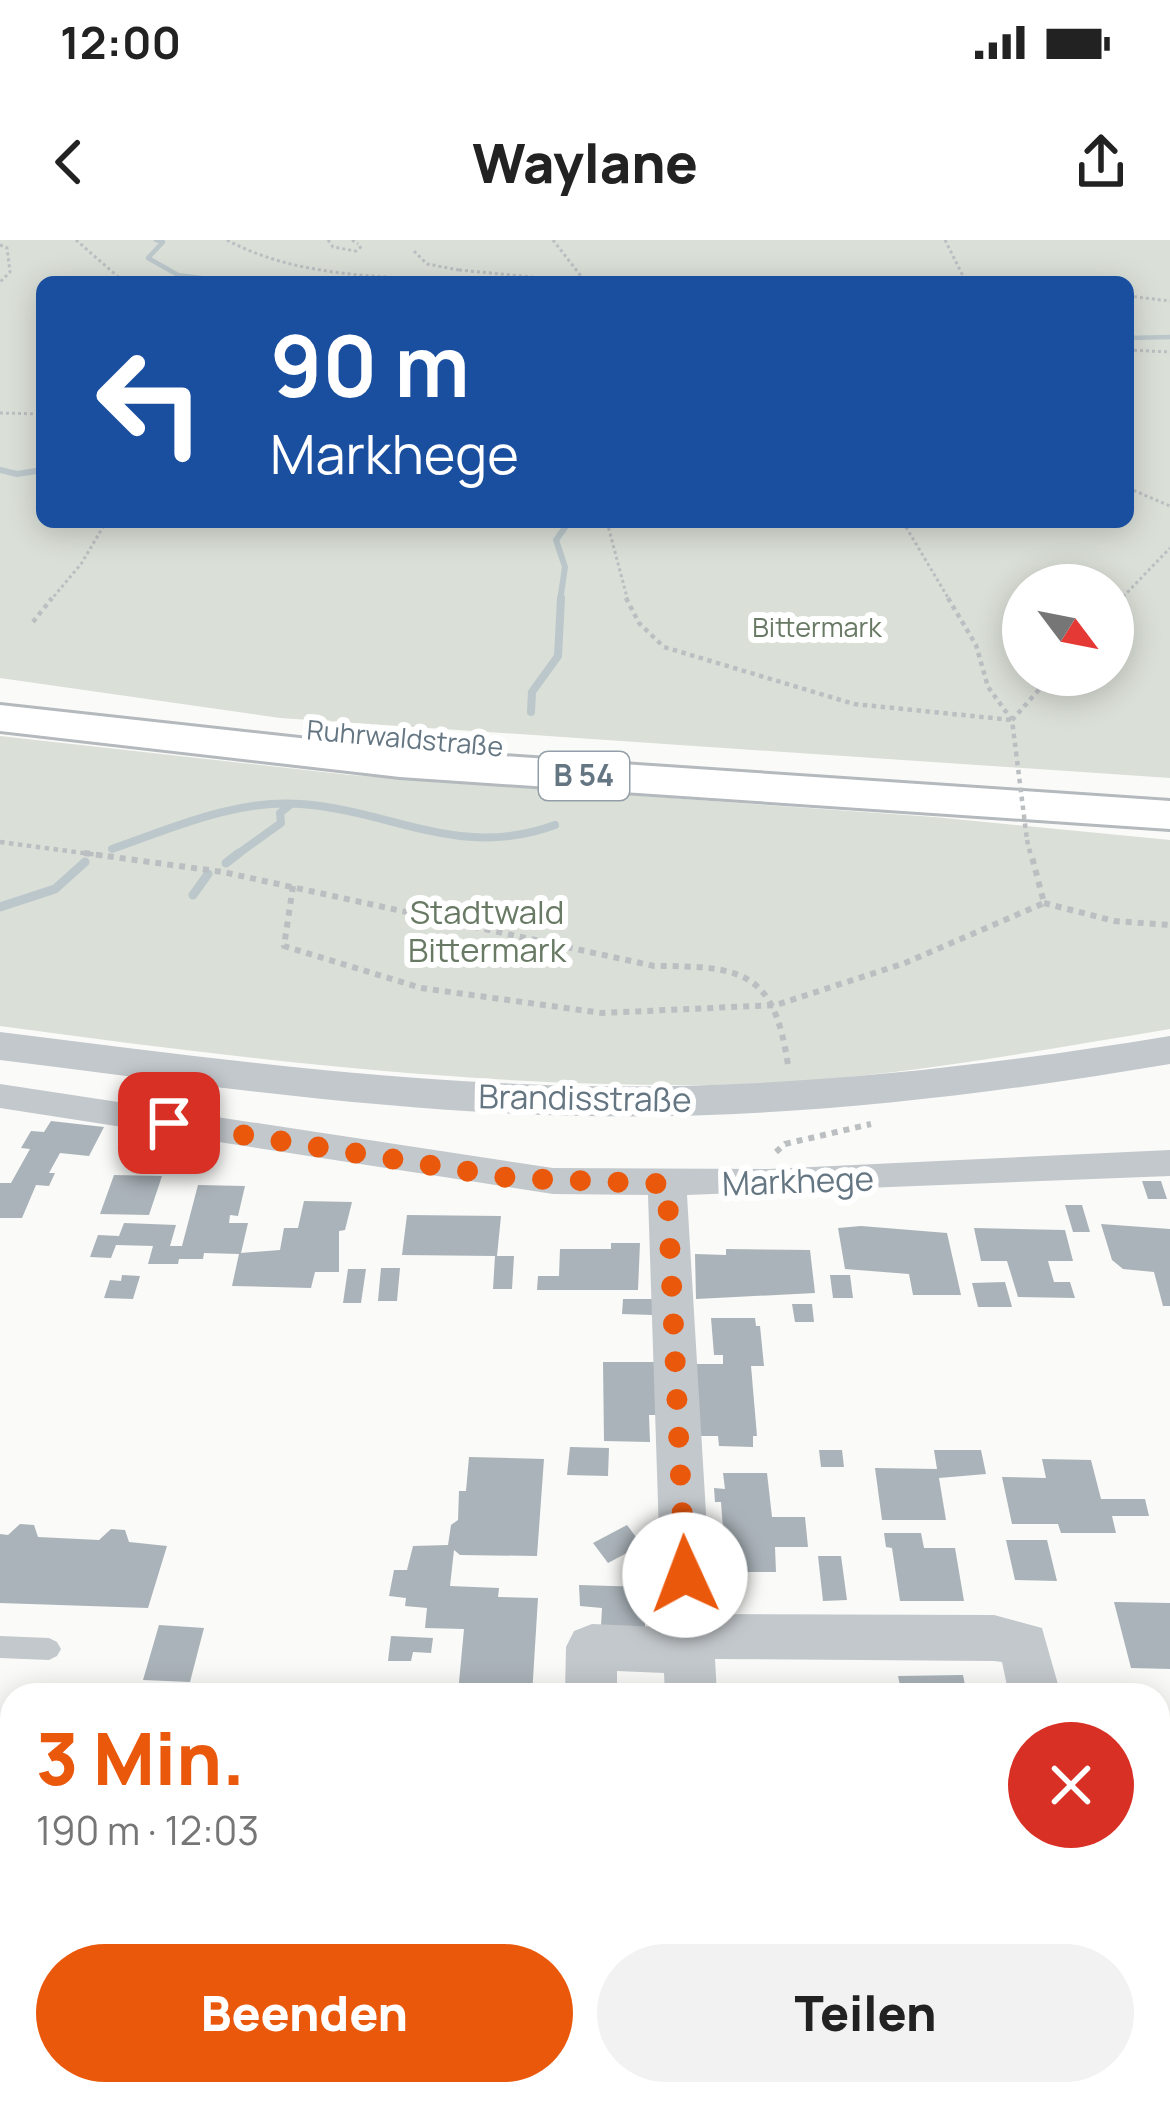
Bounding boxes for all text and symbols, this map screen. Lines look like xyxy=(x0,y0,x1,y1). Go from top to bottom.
text: 12:00 xyxy=(60,11,181,73)
text: Waylane xyxy=(472,125,698,199)
icon: back xyxy=(36,129,102,195)
icon: share xyxy=(1068,129,1134,195)
text: 90 m xyxy=(270,307,470,422)
icon: left xyxy=(72,324,228,480)
text: Markhege xyxy=(270,416,519,490)
north arrow xyxy=(1002,564,1134,696)
map controls xyxy=(1002,564,1134,696)
park label: Bittermark xyxy=(752,608,882,645)
street label: Ruhrwaldstraße xyxy=(305,710,505,765)
road number: B 54 xyxy=(539,752,629,800)
park label: Stadtwald Bittermark xyxy=(408,889,568,972)
pin xyxy=(118,1072,220,1174)
street label: Brandisstraße xyxy=(478,1073,692,1122)
icon: arrive xyxy=(136,1090,202,1156)
street label: Markhege xyxy=(721,1155,875,1206)
position arrow xyxy=(622,1512,748,1638)
text: 3 Min. xyxy=(36,1708,245,1807)
button: close xyxy=(1008,1722,1134,1848)
text: 190 m · 12:03 xyxy=(36,1803,259,1857)
button: Beenden xyxy=(36,1944,573,2082)
button: Teilen xyxy=(597,1944,1134,2082)

